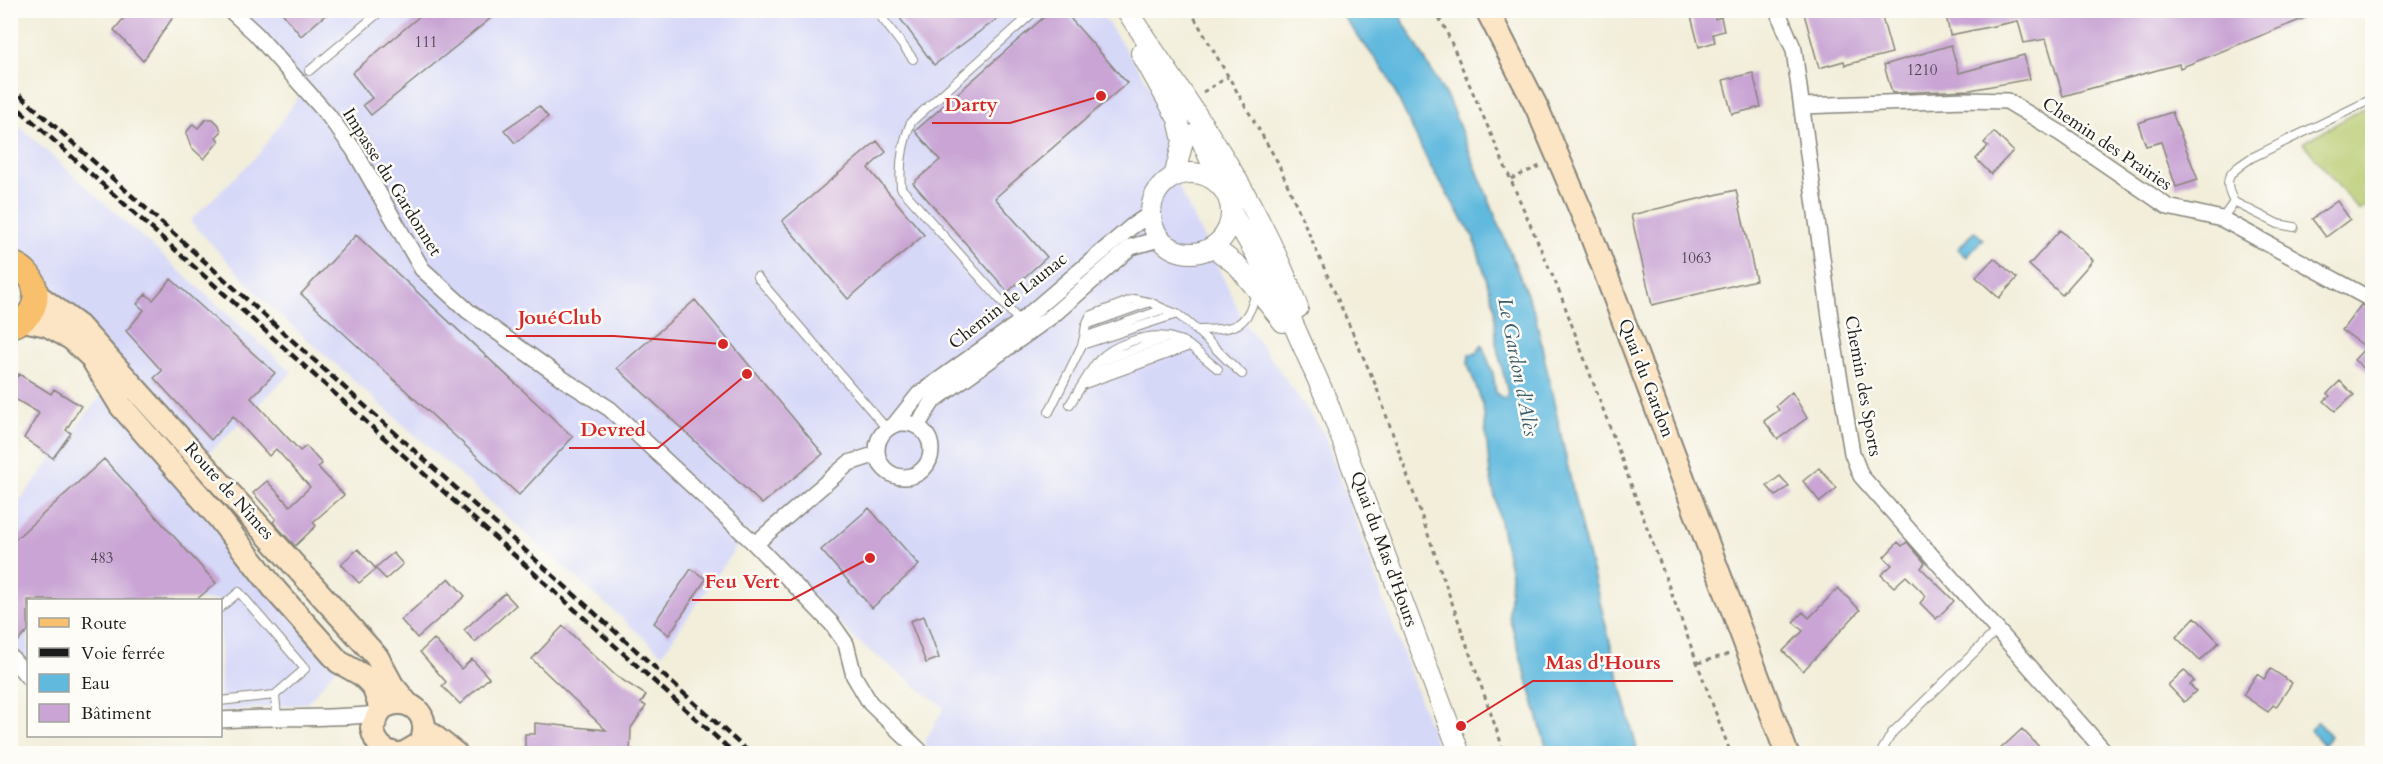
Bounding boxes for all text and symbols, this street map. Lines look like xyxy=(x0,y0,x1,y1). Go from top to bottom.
house number: 111 xyxy=(414,32,438,52)
house number: 1210 xyxy=(1907,60,1938,80)
callout: Darty xyxy=(932,85,1010,123)
text: Darty xyxy=(944,91,998,118)
street label: Chemin des Prairies xyxy=(2037,91,2177,197)
street label: Impasse du Gardonnet xyxy=(336,103,448,261)
street label: Chemin de Launac xyxy=(943,247,1073,355)
house number: 1063 xyxy=(1681,248,1711,268)
water label: Le Gardon d'Alès xyxy=(1491,295,1545,439)
callout: JouéClub xyxy=(506,298,614,336)
text: JouéClub xyxy=(515,304,602,331)
street label: Chemin des Sports xyxy=(1838,314,1888,458)
street label: Quai du Gardon xyxy=(1612,315,1680,442)
callout: Devred xyxy=(569,410,658,448)
text: Devred xyxy=(580,416,646,443)
street label: Route de Nîmes xyxy=(178,437,280,545)
street label: Quai du Mas d'Hours xyxy=(1344,468,1424,630)
house number: 483 xyxy=(90,548,114,568)
callout: Feu Vert xyxy=(692,562,791,600)
text: Feu Vert xyxy=(704,568,780,595)
legend xyxy=(27,599,222,737)
text: Route xyxy=(81,611,127,636)
text: Voie ferrée xyxy=(81,641,165,666)
callout: Mas d'Hours xyxy=(1533,643,1673,681)
text: Mas d'Hours xyxy=(1545,649,1661,676)
text: Eau xyxy=(81,671,110,696)
text: Bâtiment xyxy=(81,701,151,726)

